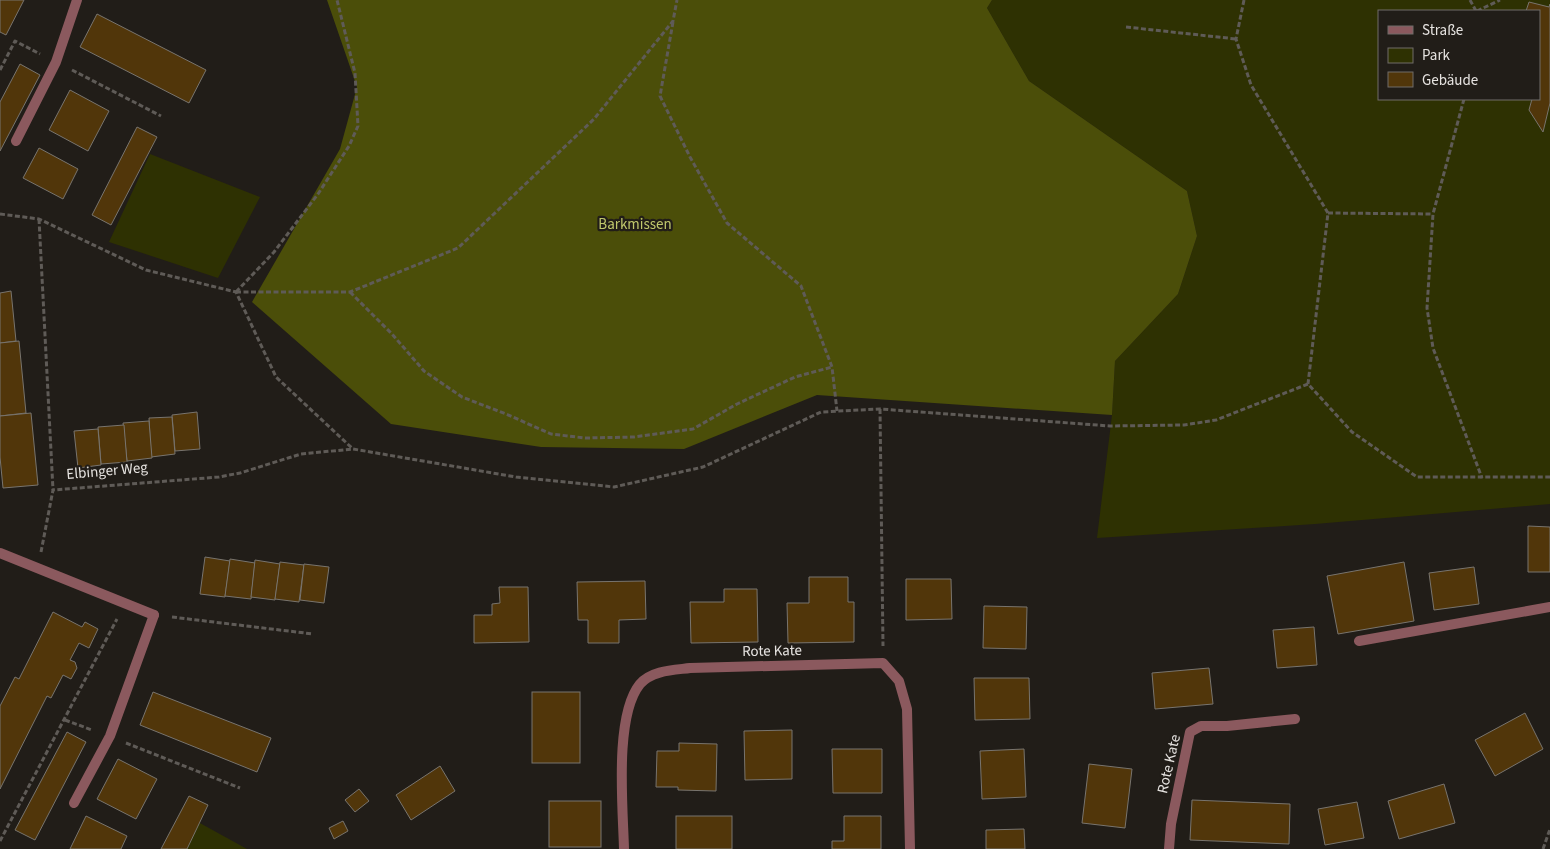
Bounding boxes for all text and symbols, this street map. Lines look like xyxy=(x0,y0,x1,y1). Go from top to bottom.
legend xyxy=(1378,10,1540,100)
text: Straße xyxy=(1422,20,1463,41)
text: Park xyxy=(1422,45,1451,66)
text: Gebäude xyxy=(1422,70,1478,91)
park label: Barkmissen xyxy=(598,214,672,235)
street label: Elbinger Weg xyxy=(65,457,149,485)
street label: Rote Kate xyxy=(742,640,802,662)
street label: Rote Kate xyxy=(1152,732,1186,796)

